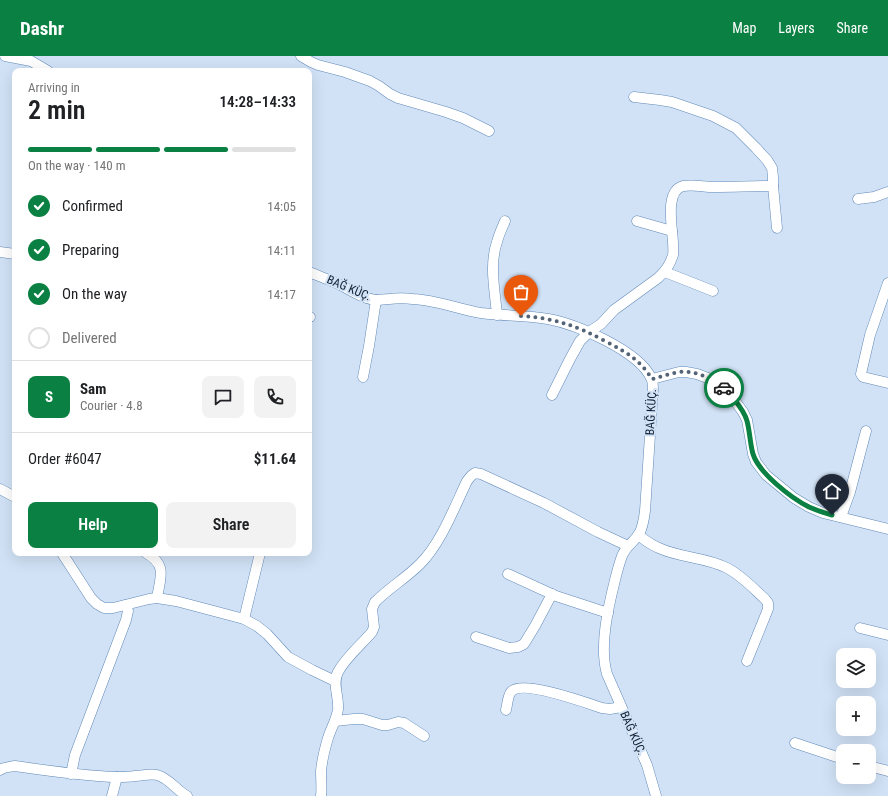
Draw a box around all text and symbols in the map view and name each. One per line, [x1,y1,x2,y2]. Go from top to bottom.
text: Dashr [20,17,64,40]
text: Map [732,20,756,36]
text: Layers [778,20,815,36]
text: Share [837,20,868,36]
text: Arriving in [28,80,80,95]
text: 14:28–14:33 [219,93,296,111]
text: 2 min [28,95,86,125]
text: On the way · 140 m [28,158,125,173]
icon: check [28,195,50,217]
text: Confirmed [62,197,123,215]
text: 14:05 [267,199,296,214]
icon: check [28,239,50,261]
text: Preparing [62,241,119,259]
text: 14:11 [267,243,296,258]
street label: BAĞ KÜÇ. [325,272,374,304]
pin [504,275,538,316]
icon: bag [510,281,532,303]
icon: check [28,283,50,305]
text: On the way [62,285,127,303]
text: 14:17 [267,287,296,302]
text: Delivered [62,329,117,347]
courier [704,368,744,408]
button: chat [202,376,244,418]
button: phone [254,376,296,418]
icon: car [713,377,735,399]
text: Sam [80,380,106,398]
text: S [45,388,53,406]
street label: BAĞ KÜÇ. [642,388,659,436]
text: Courier · 4.8 [80,398,143,413]
text: Order #6047 [28,450,102,468]
text: $11.64 [254,450,296,468]
pin [815,474,849,515]
icon: home [821,480,843,502]
button: Help [28,502,158,548]
button: Share [166,502,296,548]
map controls [836,648,876,784]
button: layers [836,648,876,688]
button: + [836,696,876,736]
street label: BAĞ KÜÇ. [617,709,650,757]
button: − [836,744,876,784]

